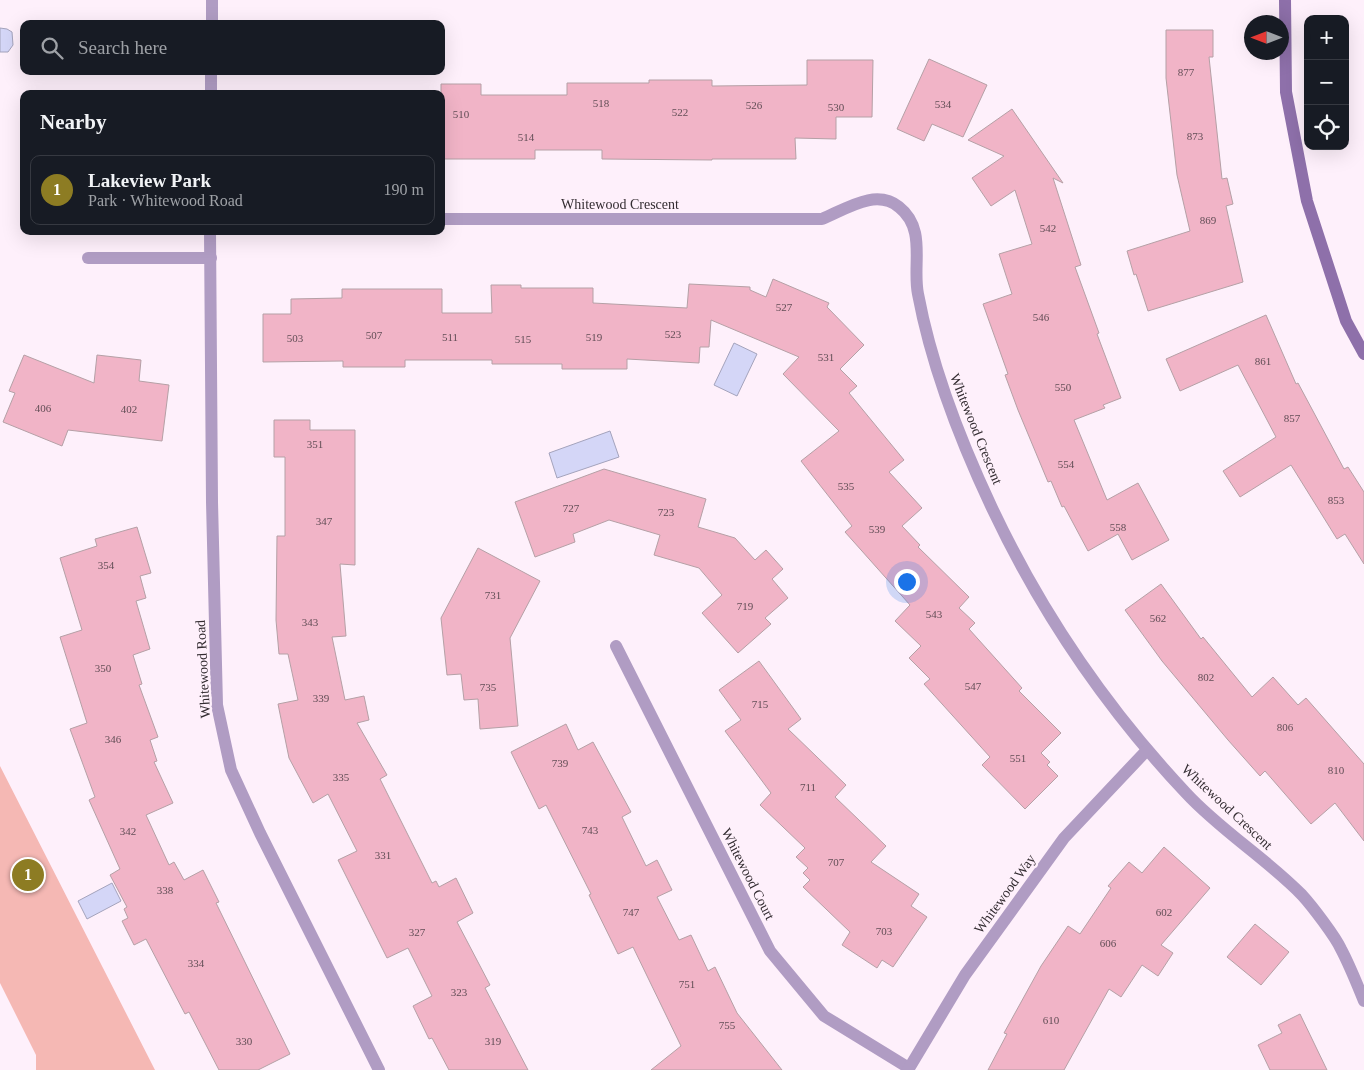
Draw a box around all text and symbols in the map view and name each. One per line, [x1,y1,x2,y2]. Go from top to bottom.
north arrow [1244,15,1289,60]
map controls [1304,15,1349,150]
button: + [1304,15,1349,60]
search box [20,20,445,75]
icon: search [38,34,66,62]
text: Search here [78,37,167,58]
button: − [1304,60,1349,105]
house number: 877 [1178,66,1195,78]
house number: 518 [593,97,610,109]
house number: 534 [935,98,952,110]
house number: 526 [746,99,763,111]
house number: 530 [828,101,845,113]
button: locate [1304,105,1349,150]
house number: 522 [672,106,688,118]
house number: 510 [453,108,470,120]
text: Nearby [40,110,107,134]
house number: 873 [1187,130,1204,142]
house number: 514 [518,131,535,143]
text: Lakeview Park [88,170,211,191]
text: 1 [53,181,61,198]
text: 190 m [384,181,424,198]
text: Park · Whitewood Road [88,192,243,209]
street label: Whitewood Crescent [561,197,679,212]
house number: 869 [1200,214,1217,226]
house number: 542 [1040,222,1056,234]
house number: 527 [776,301,793,313]
house number: 546 [1033,311,1050,323]
house number: 523 [665,328,682,340]
house number: 507 [366,329,383,341]
house number: 511 [442,331,458,343]
house number: 519 [586,331,603,343]
house number: 503 [287,332,304,344]
house number: 515 [515,333,532,345]
house number: 531 [818,351,834,363]
house number: 861 [1255,355,1271,367]
street label: Whitewood Crescent [947,372,1005,487]
house number: 550 [1055,381,1072,393]
house number: 406 [35,402,52,414]
house number: 402 [121,403,137,415]
house number: 857 [1284,412,1301,424]
house number: 351 [307,438,323,450]
house number: 554 [1058,458,1075,470]
house number: 535 [838,480,855,492]
house number: 853 [1328,494,1345,506]
house number: 727 [563,502,580,514]
house number: 723 [658,506,675,518]
house number: 347 [316,515,333,527]
house number: 558 [1110,521,1127,533]
house number: 539 [869,523,886,535]
house number: 354 [98,559,115,571]
your location [894,569,920,595]
house number: 731 [485,589,501,601]
house number: 719 [737,600,754,612]
house number: 543 [926,608,943,620]
house number: 562 [1150,612,1166,624]
house number: 343 [302,616,319,628]
street label: Whitewood Road [193,619,213,719]
house number: 350 [95,662,112,674]
house number: 802 [1198,671,1214,683]
house number: 547 [965,680,982,692]
house number: 735 [480,681,497,693]
house number: 339 [313,692,330,704]
house number: 715 [752,698,769,710]
house number: 806 [1277,721,1294,733]
house number: 346 [105,733,122,745]
house number: 551 [1010,752,1026,764]
house number: 739 [552,757,569,769]
street label: Whitewood Crescent [1179,761,1275,853]
house number: 810 [1328,764,1345,776]
house number: 335 [333,771,350,783]
house number: 711 [800,781,816,793]
house number: 743 [582,824,599,836]
house number: 342 [120,825,136,837]
street label: Whitewood Court [718,826,778,922]
house number: 331 [375,849,391,861]
street label: Whitewood Way [971,852,1039,936]
pin: 1 [12,856,44,894]
house number: 707 [828,856,845,868]
house number: 338 [157,884,174,896]
house number: 747 [623,906,640,918]
house number: 602 [1156,906,1172,918]
house number: 703 [876,925,893,937]
house number: 327 [409,926,426,938]
house number: 606 [1100,937,1117,949]
house number: 334 [188,957,205,969]
house number: 751 [679,978,695,990]
house number: 323 [451,986,468,998]
house number: 610 [1043,1014,1060,1026]
house number: 755 [719,1019,736,1031]
house number: 330 [236,1035,253,1047]
house number: 319 [485,1035,502,1047]

